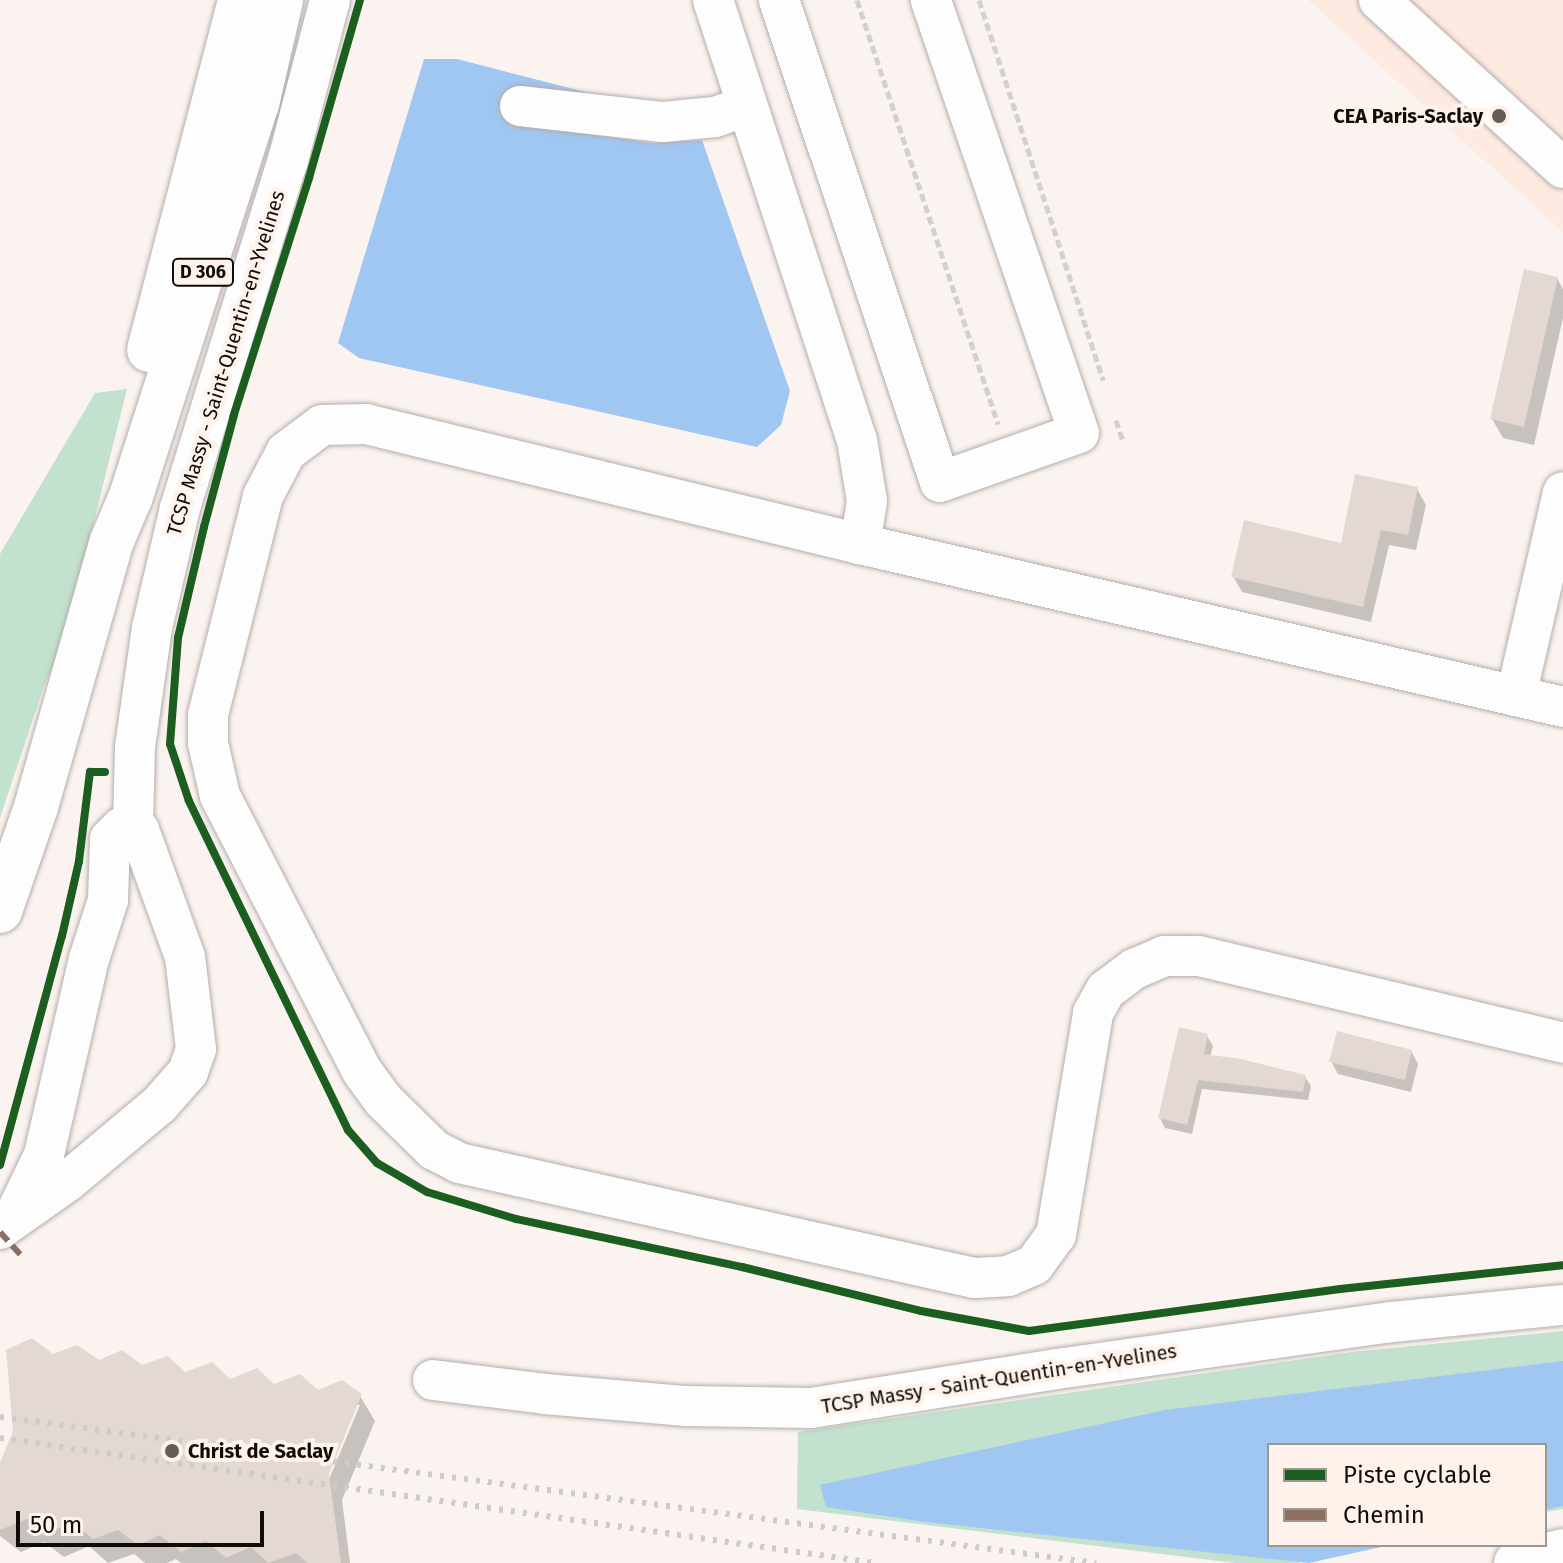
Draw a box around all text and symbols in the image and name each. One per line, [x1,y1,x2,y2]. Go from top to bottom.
place label: CEA Paris-Saclay [1333,104,1483,128]
marker: CEA Paris-Saclay [1490,107,1508,125]
street label: TCSP Massy - Saint-Quentin-en-Yvelines [162,188,290,538]
road number: D 306 [171,258,235,286]
street label: TCSP Massy - Saint-Quentin-en-Yvelines [820,1339,1178,1419]
place label: Christ de Saclay [188,1439,333,1463]
marker: Christ de Saclay [163,1442,181,1460]
legend [1267,1443,1547,1547]
text: Piste cyclable [1343,1461,1492,1489]
scale bar [20,1495,268,1545]
text: Chemin [1343,1501,1425,1529]
text: 50 m [30,1511,82,1539]

